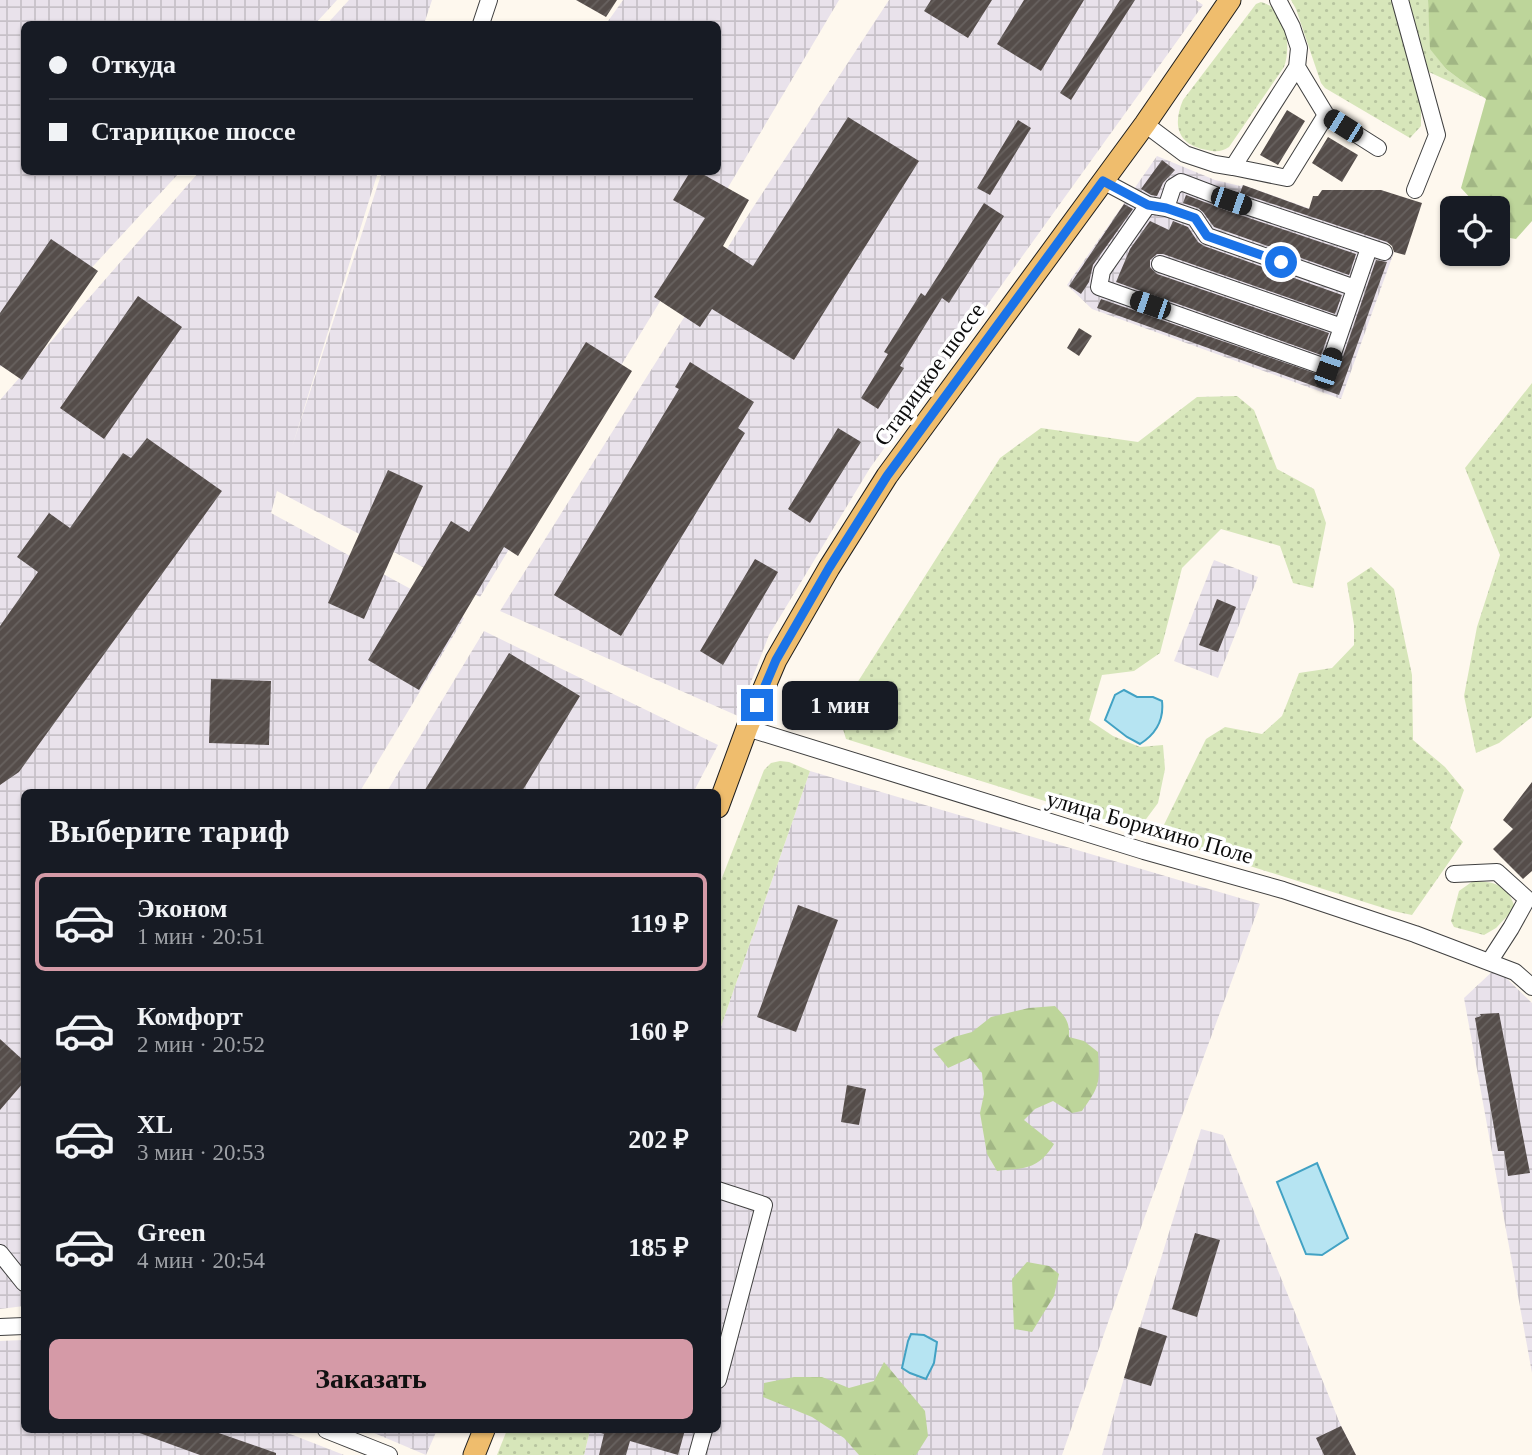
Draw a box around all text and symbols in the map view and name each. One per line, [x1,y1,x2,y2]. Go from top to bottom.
text: Откуда [91,50,176,79]
car [1320,106,1367,146]
text: Старицкое шоссе [91,117,296,146]
car [1208,184,1255,218]
map controls [1440,196,1510,266]
button: locate [1440,196,1510,266]
route start [1265,246,1297,278]
car [1127,288,1174,322]
street label: Старицкое шоссе [869,298,990,450]
car [1312,345,1345,391]
callout: 1 мин [782,680,897,730]
route end [741,689,773,721]
text: 1 мин [810,693,870,718]
street label: улица Борихино Поле [1044,786,1256,869]
text: Выберите тариф [49,813,290,849]
icon: car [53,891,116,954]
text: Эконом [137,894,227,923]
text: 119 ₽ [630,909,689,938]
text: 1 мин · 20:51 [137,924,265,949]
icon: car [53,999,116,1062]
text: Комфорт [137,1002,243,1031]
text: 160 ₽ [628,1017,689,1046]
text: 2 мин · 20:52 [137,1032,265,1057]
icon: car [53,1107,116,1170]
text: XL [137,1110,173,1139]
text: 202 ₽ [628,1125,689,1154]
text: 3 мин · 20:53 [137,1140,265,1165]
icon: car [53,1215,116,1278]
text: Green [137,1218,206,1247]
text: 185 ₽ [628,1233,689,1262]
text: 4 мин · 20:54 [137,1248,265,1273]
button: Заказать [49,1339,693,1419]

